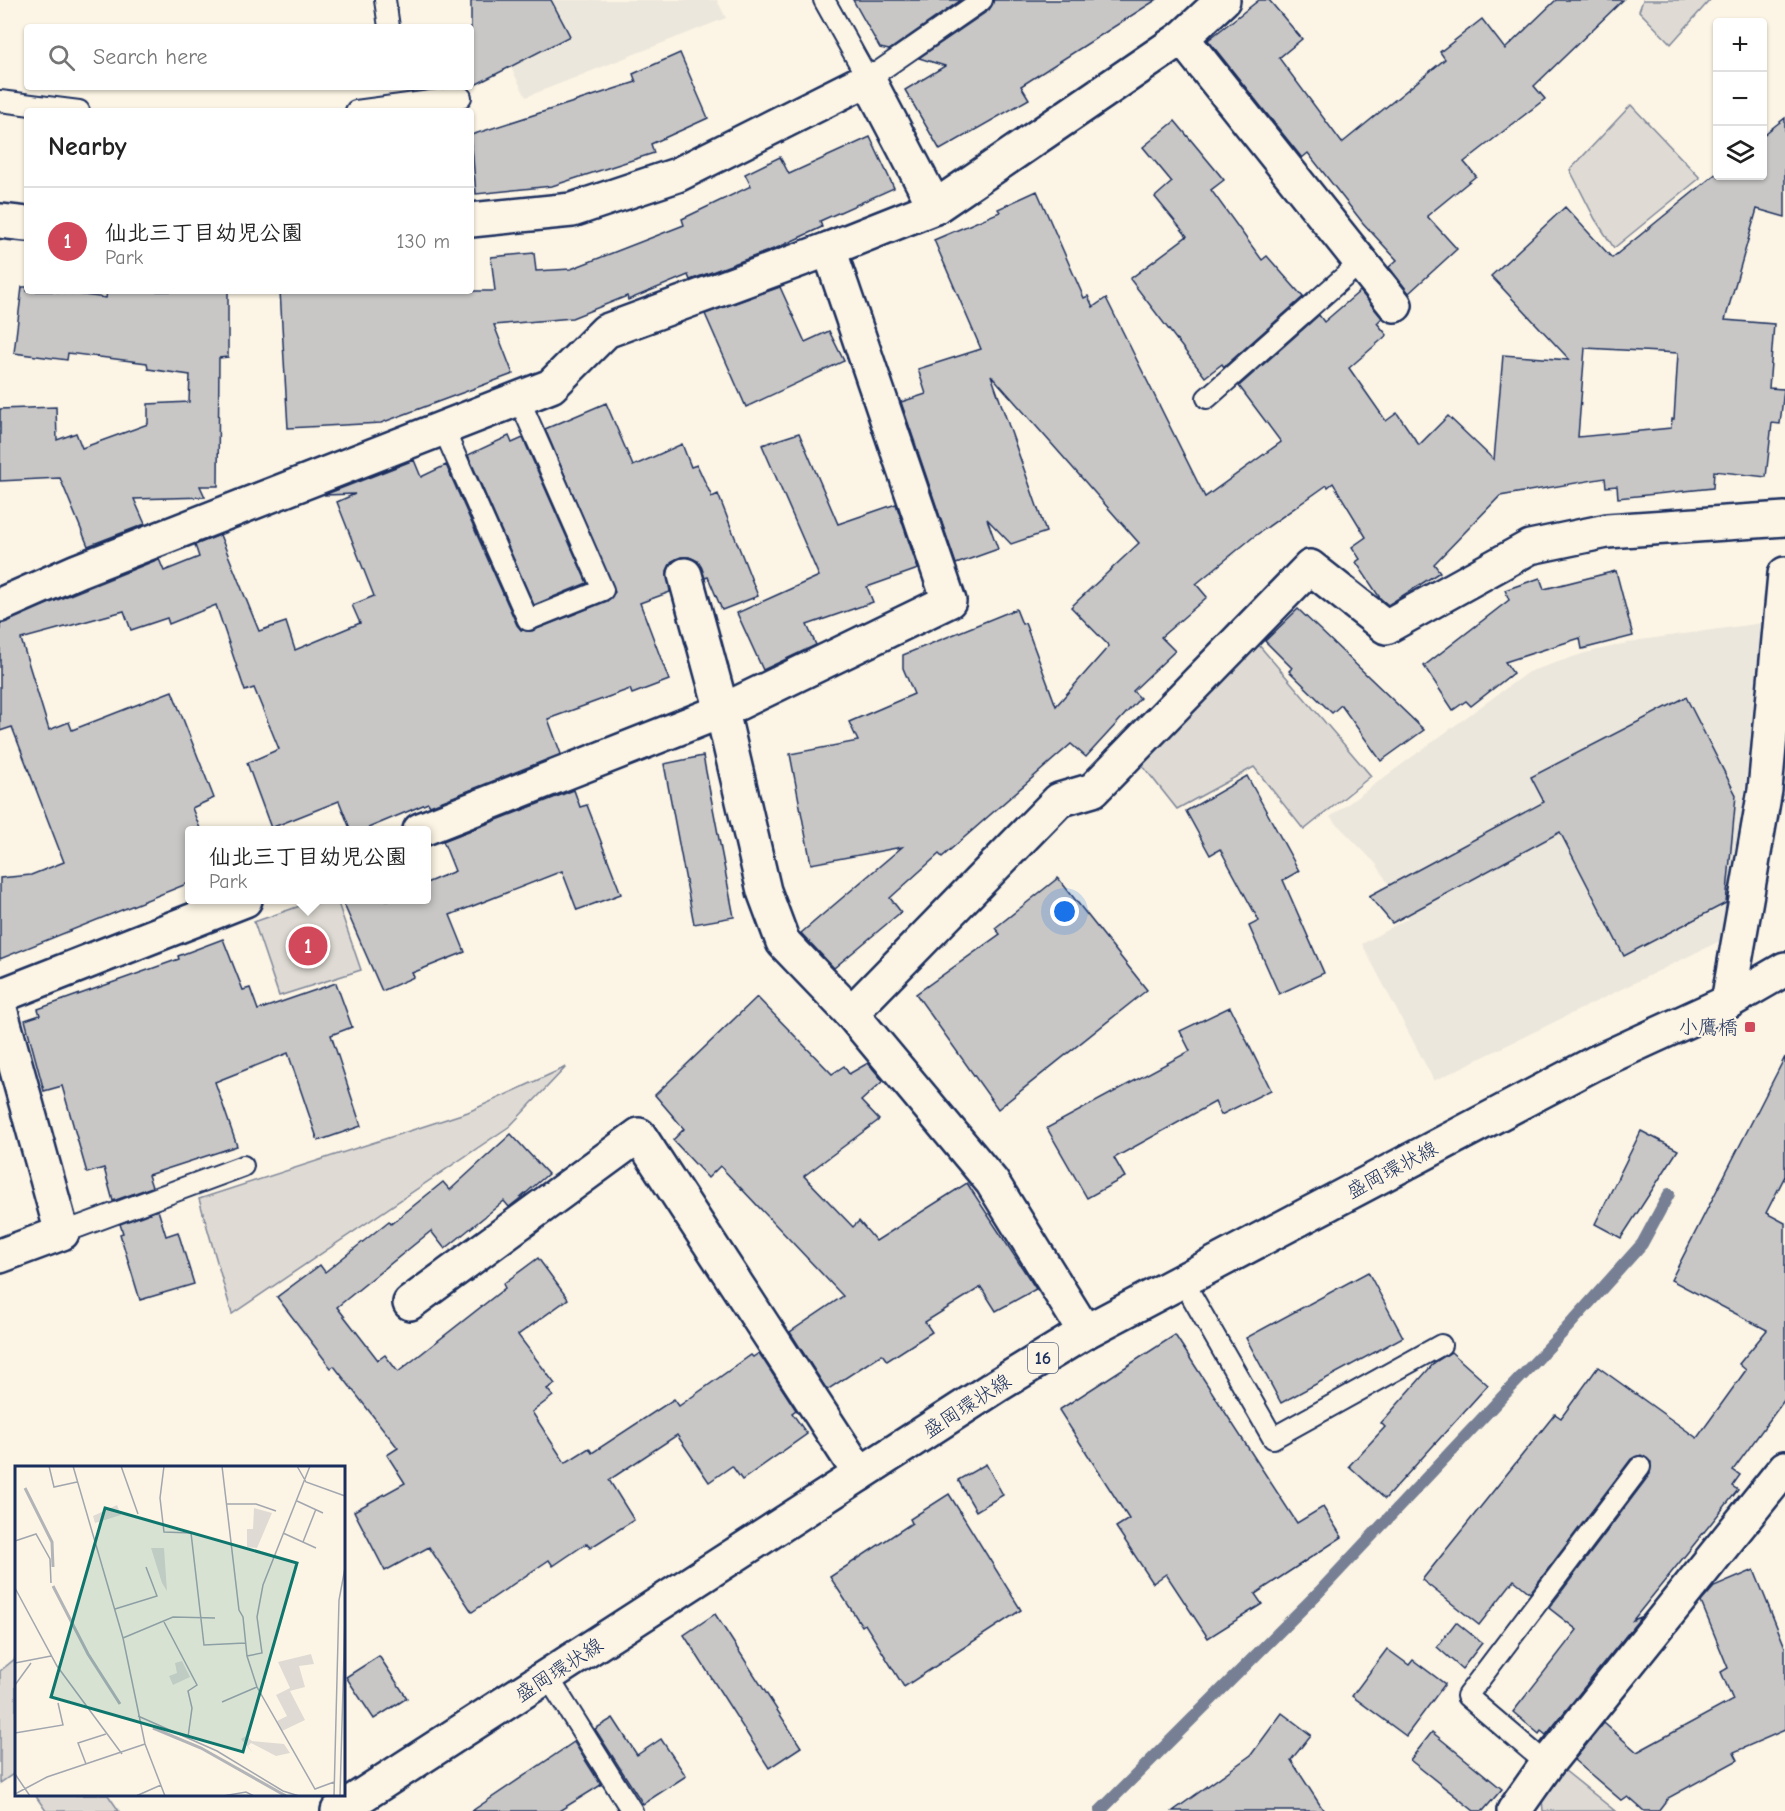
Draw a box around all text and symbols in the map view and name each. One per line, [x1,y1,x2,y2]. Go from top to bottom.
map controls [1713,18,1767,180]
button: + [1713,18,1767,72]
search box [24,24,474,90]
icon: search [45,41,78,74]
text: Search here [93,44,208,70]
button: − [1713,72,1767,126]
button: layers [1713,126,1767,180]
text: Nearby [48,132,127,162]
text: 仙北三丁目幼児公園 [105,220,303,246]
text: 1 [64,230,71,253]
text: 130 m [397,230,450,253]
text: Park [105,246,143,269]
popup [185,826,431,904]
text: 仙北三丁目幼児公園 [209,844,407,870]
text: Park [209,870,247,893]
your location [1050,897,1079,926]
pin: 1 [288,924,328,968]
place label: 小鷹橋 [1678,1016,1738,1039]
marker: 小鷹橋 [1743,1020,1757,1034]
street label: 盛岡環状線 [1342,1136,1442,1204]
road number: 16 [1028,1343,1058,1373]
street label: 盛岡環状線 [919,1369,1015,1443]
inset map [15,1466,345,1796]
street label: 盛岡環状線 [511,1633,607,1707]

